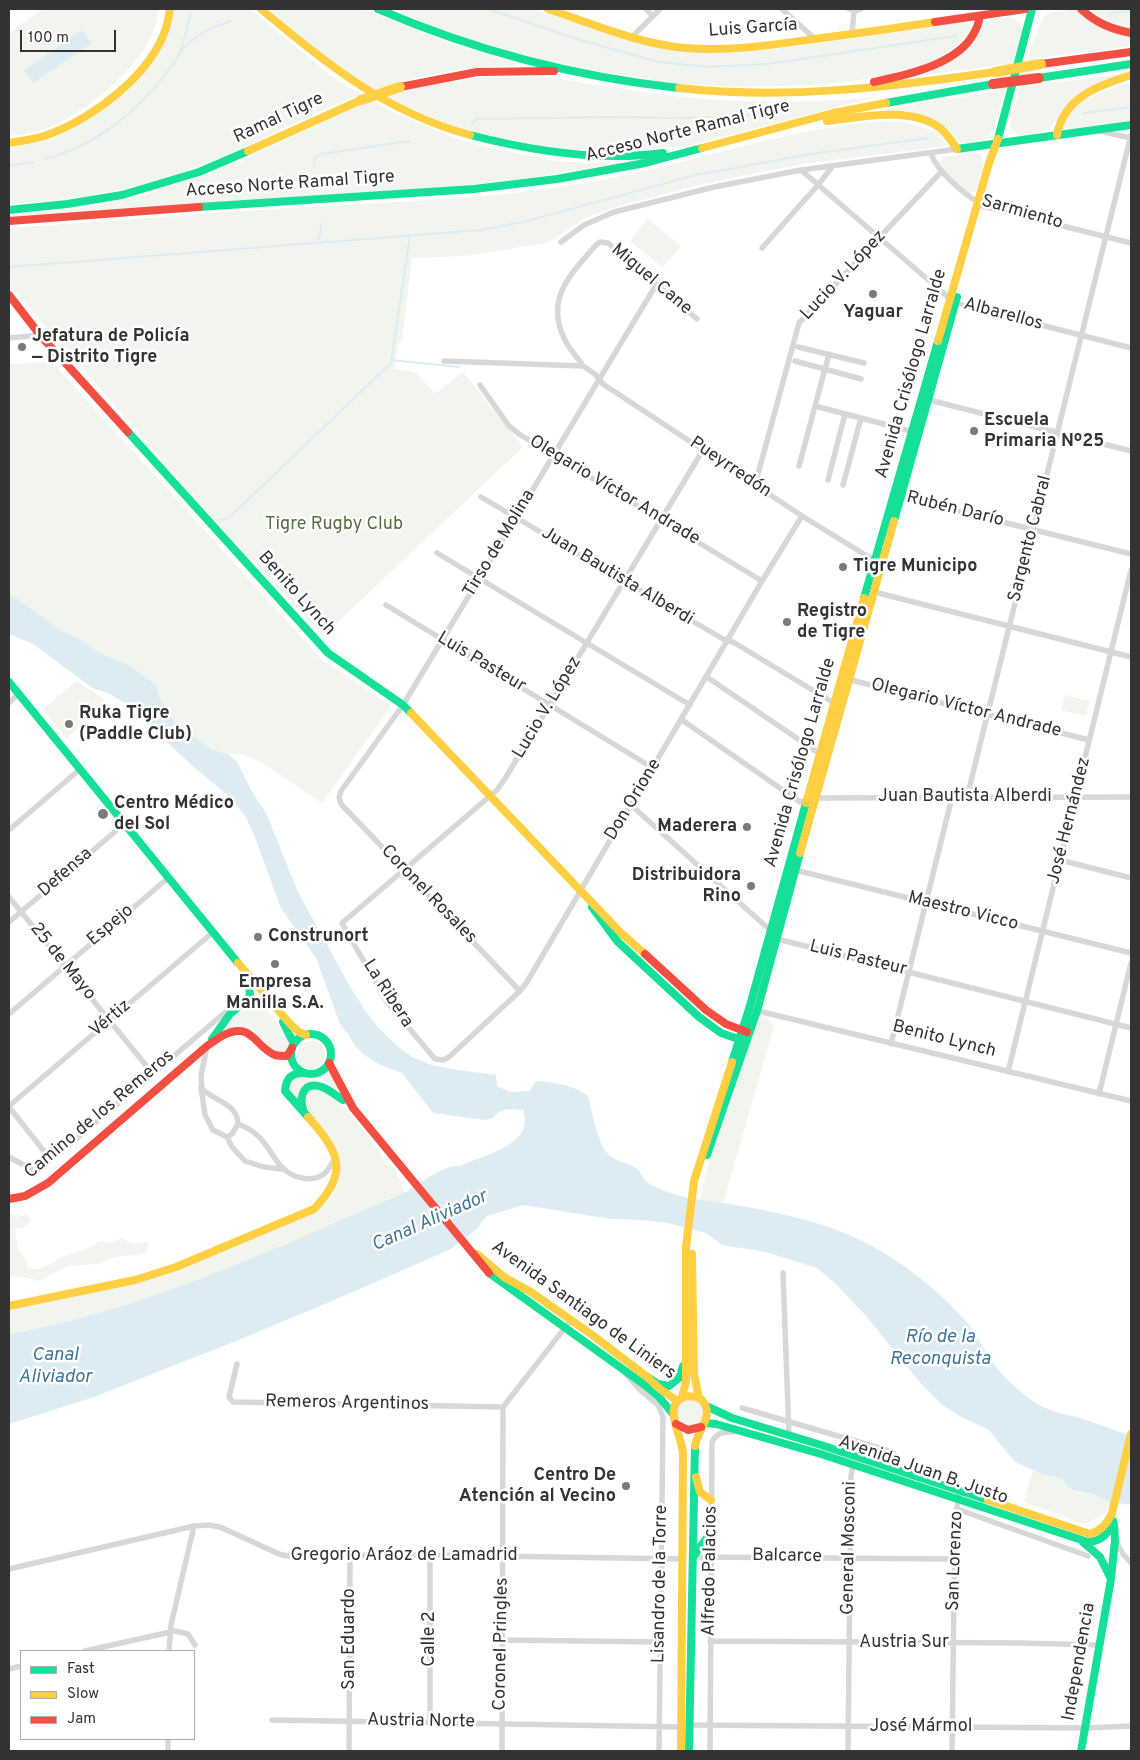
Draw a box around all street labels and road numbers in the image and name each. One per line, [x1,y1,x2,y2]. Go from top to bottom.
street label: Luis García [708,15,798,43]
street label: Ramal Tigre [231,89,327,149]
street label: Acceso Norte Ramal Tigre [584,96,792,168]
street label: Acceso Norte Ramal Tigre [185,167,395,203]
street label: Sarmiento [979,191,1065,235]
street label: Lucio V. López [797,226,891,326]
street label: Miguel Cane [606,240,696,320]
street label: Avenida Crisólogo Larralde [872,267,952,481]
street label: Albarellos [961,294,1045,336]
street label: Olegario Víctor Andrade [525,431,703,551]
street label: Pueyrredón [685,433,775,503]
street label: Sargento Cabral [1005,473,1057,605]
street label: Tirso de Molina [459,486,541,602]
street label: Rubén Darío [904,487,1006,533]
street label: Juan Bautista Alberdi [537,523,697,631]
street label: Benito Lynch [253,547,339,641]
street label: Luis Pasteur [433,628,529,698]
street label: Lucio V. López [509,653,587,763]
street label: Avenida Crisólogo Larralde [761,656,841,870]
street label: Olegario Víctor Andrade [869,675,1063,743]
street label: Don Orione [601,755,667,845]
street label: José Hernández [1044,755,1096,887]
street label: Juan Bautista Alberdi [878,786,1052,808]
street label: Coronel Rosales [375,841,481,949]
street label: Defensa [35,844,97,902]
street label: Maestro Vicco [906,888,1020,936]
street label: Espejo [84,900,138,952]
street label: 25 de Mayo [24,919,100,1005]
street label: Luis Pasteur [807,936,909,982]
street label: La Ribera [357,956,417,1032]
street label: Vértiz [86,996,136,1042]
street label: Benito Lynch [890,1017,998,1063]
street label: Camino de los Remeros [21,1046,179,1184]
street label: Avenida Santiago de Liniers [487,1237,679,1385]
street label: Remeros Argentinos [265,1392,429,1416]
street label: Avenida Juan B. Justo [835,1432,1011,1510]
street label: General Mosconi [838,1481,862,1615]
street label: Lisandro de la Torre [649,1505,673,1663]
street label: Alfredo Palacios [699,1505,723,1637]
street label: San Lorenzo [943,1510,969,1612]
street label: Gregorio Aráoz de Lamadrid [290,1545,518,1567]
street label: Balcarce [752,1546,822,1568]
street label: Coronel Pringles [490,1577,514,1711]
street label: San Eduardo [339,1588,361,1690]
street label: Independencia [1059,1601,1101,1723]
street label: Calle 2 [419,1611,441,1667]
street label: Austria Sur [859,1632,949,1654]
street label: Austria Norte [367,1710,475,1734]
street label: José Mármol [870,1716,972,1738]

